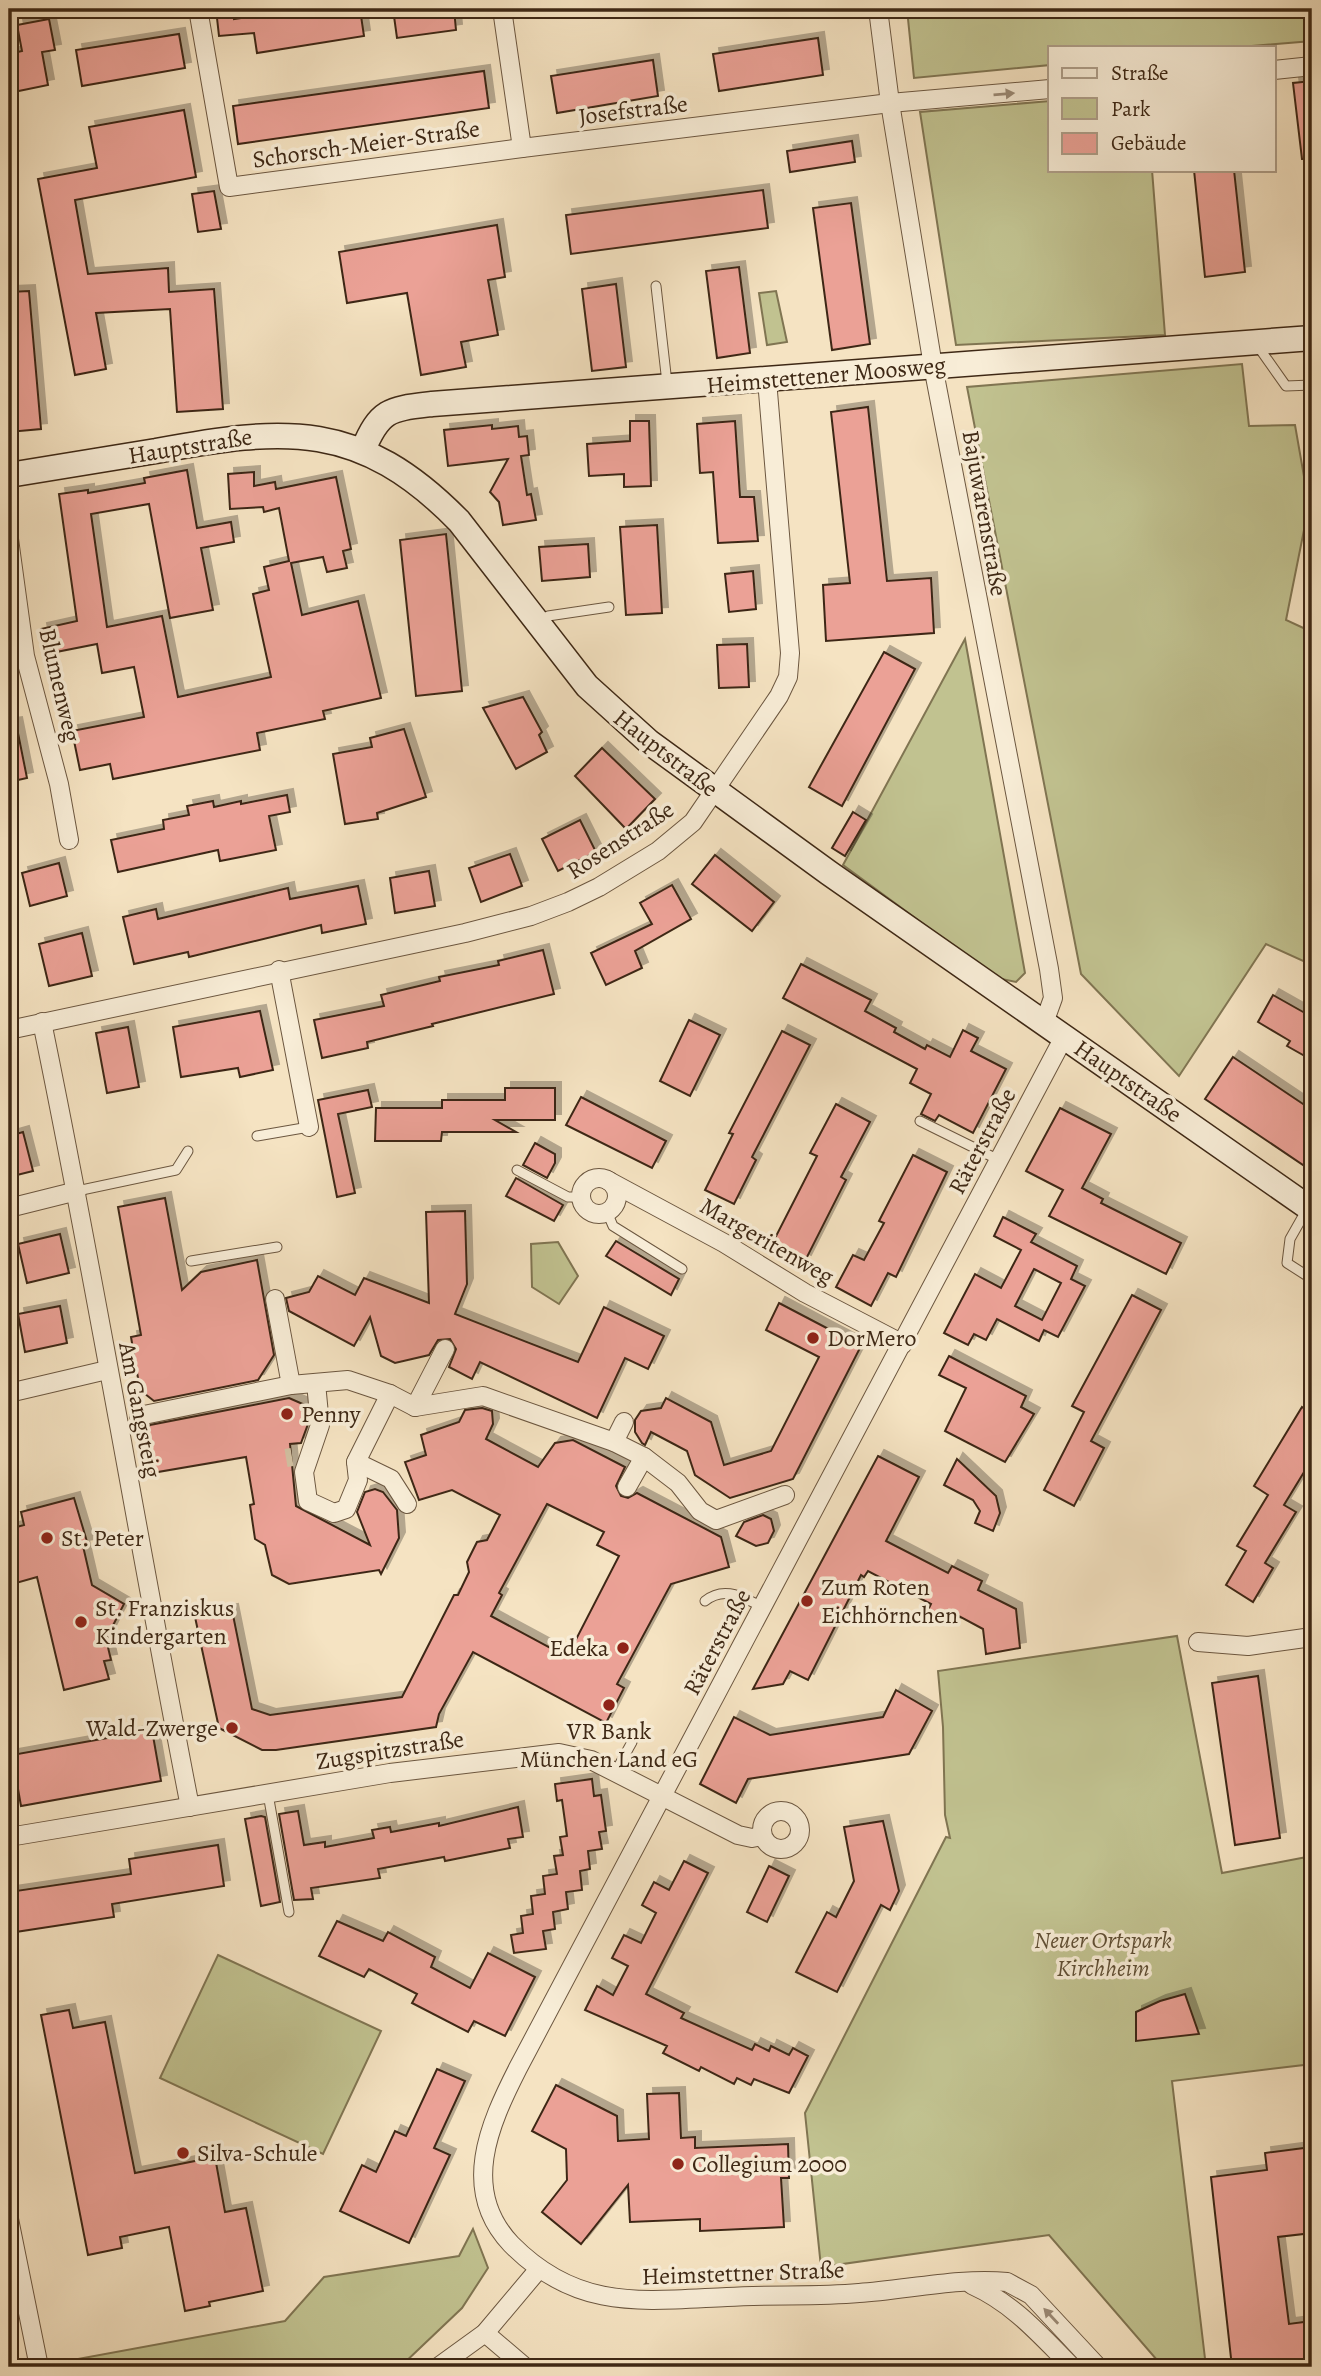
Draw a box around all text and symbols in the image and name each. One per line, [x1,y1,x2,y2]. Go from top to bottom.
legend [1048,46,1276,172]
text: Straße [1111,59,1169,87]
street label: Josefstraße [577,87,689,133]
one-way arrow [993,88,1015,99]
text: Park [1111,95,1151,123]
street label: Schorsch-Meier-Straße [250,112,482,176]
text: Gebäude [1111,129,1187,157]
street label: Heimstettener Moosweg [705,349,947,401]
street label: Hauptstraße [126,420,254,472]
street label: Bajuwarenstraße [955,428,1015,598]
street label: Blumenweg [31,625,89,745]
street label: Hauptstraße [607,702,725,804]
street label: Rosenstraße [560,793,680,887]
street label: Hauptstraße [1068,1032,1188,1130]
street label: Räterstraße [941,1082,1023,1200]
street label: Margeritenweg [694,1190,840,1292]
place label: DorMero [827,1322,917,1354]
marker: DorMero [805,1330,821,1346]
street label: Am Gangsteig [111,1338,169,1481]
place label: Penny [301,1398,361,1430]
marker: Penny [279,1406,295,1422]
place label: St. Peter [61,1522,144,1554]
marker: St. Peter [39,1530,55,1546]
place label: Zum Roten Eichhörnchen [821,1571,958,1631]
street label: Räterstraße [676,1583,758,1701]
place label: St. Franziskus Kindergarten [95,1592,234,1652]
marker: Zum Roten Eichhörnchen [799,1593,815,1609]
marker: St. Franziskus Kindergarten [73,1614,89,1630]
place label: Edeka [549,1632,610,1664]
marker: Edeka [615,1640,631,1656]
marker: VR Bank München Land eG [601,1697,617,1713]
place label: Wald-Zwerge [85,1712,218,1744]
place label: VR Bank München Land eG [520,1715,698,1775]
marker: Wald-Zwerge [224,1720,240,1736]
street label: Zugspitzstraße [314,1723,466,1777]
park label: Neuer Ortspark Kirchheim [1034,1924,1172,1984]
place label: Silva-Schule [197,2137,318,2169]
marker: Silva-Schule [175,2145,191,2161]
place label: Collegium 2000 [692,2148,847,2180]
marker: Collegium 2000 [670,2156,686,2172]
street label: Heimstettner Straße [641,2253,845,2293]
one-way arrow [1043,2307,1059,2325]

